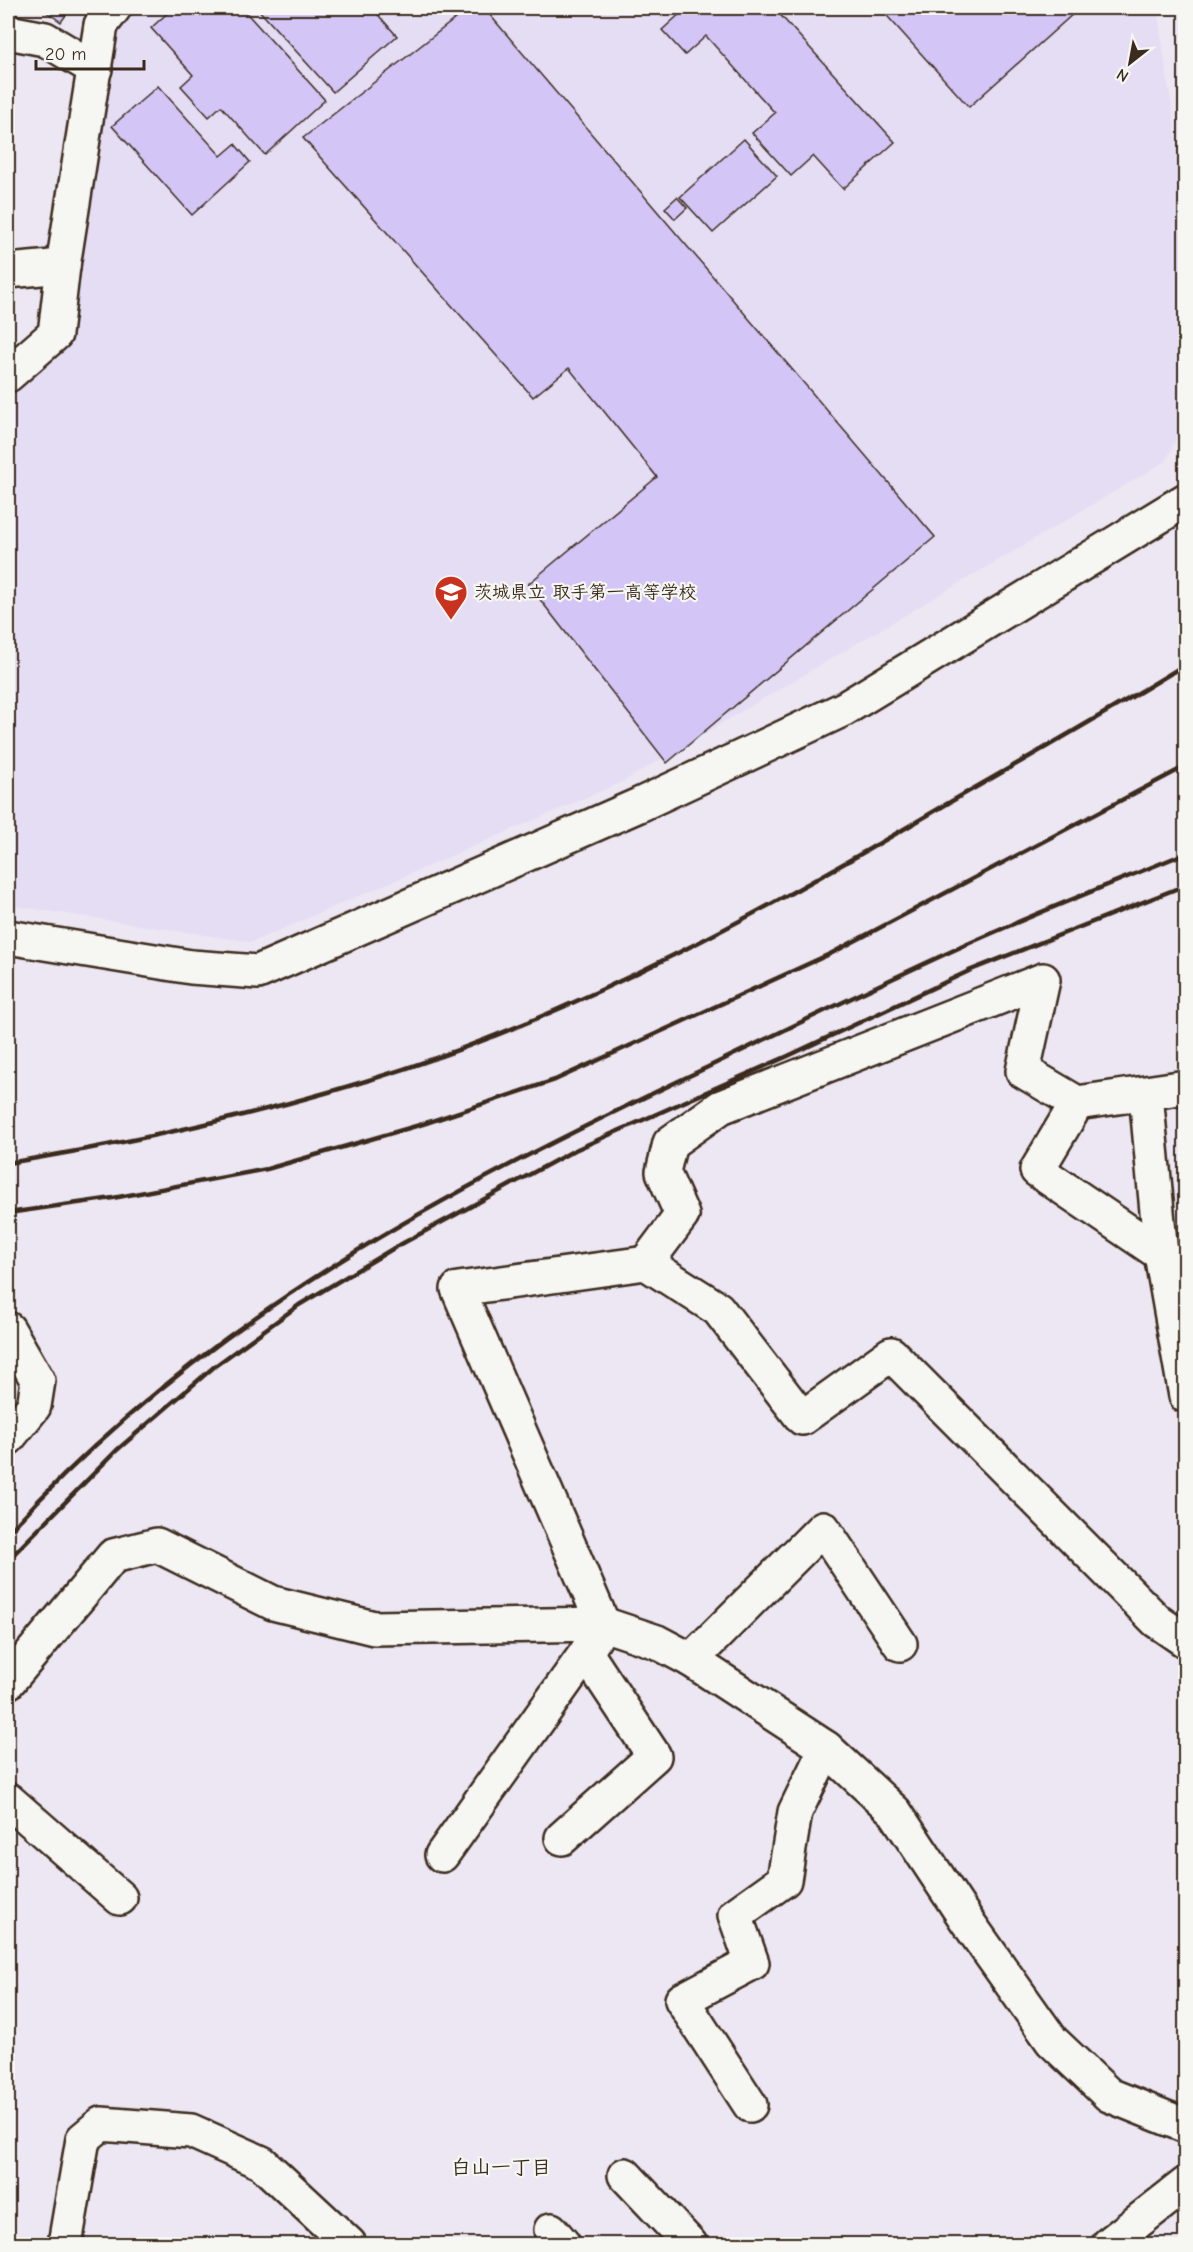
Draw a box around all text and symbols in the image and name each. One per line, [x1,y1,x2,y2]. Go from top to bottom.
scale bar [36,33,144,71]
north arrow [1100,33,1160,93]
text: 20 m [45,44,86,65]
text: N [1114,65,1132,85]
school or university icon: 茨城県立 取手第一高等学校 [433,574,469,621]
place label: 茨城県立 取手第一高等学校 [474,582,696,603]
district label: 白山一丁目 [451,2156,551,2179]

